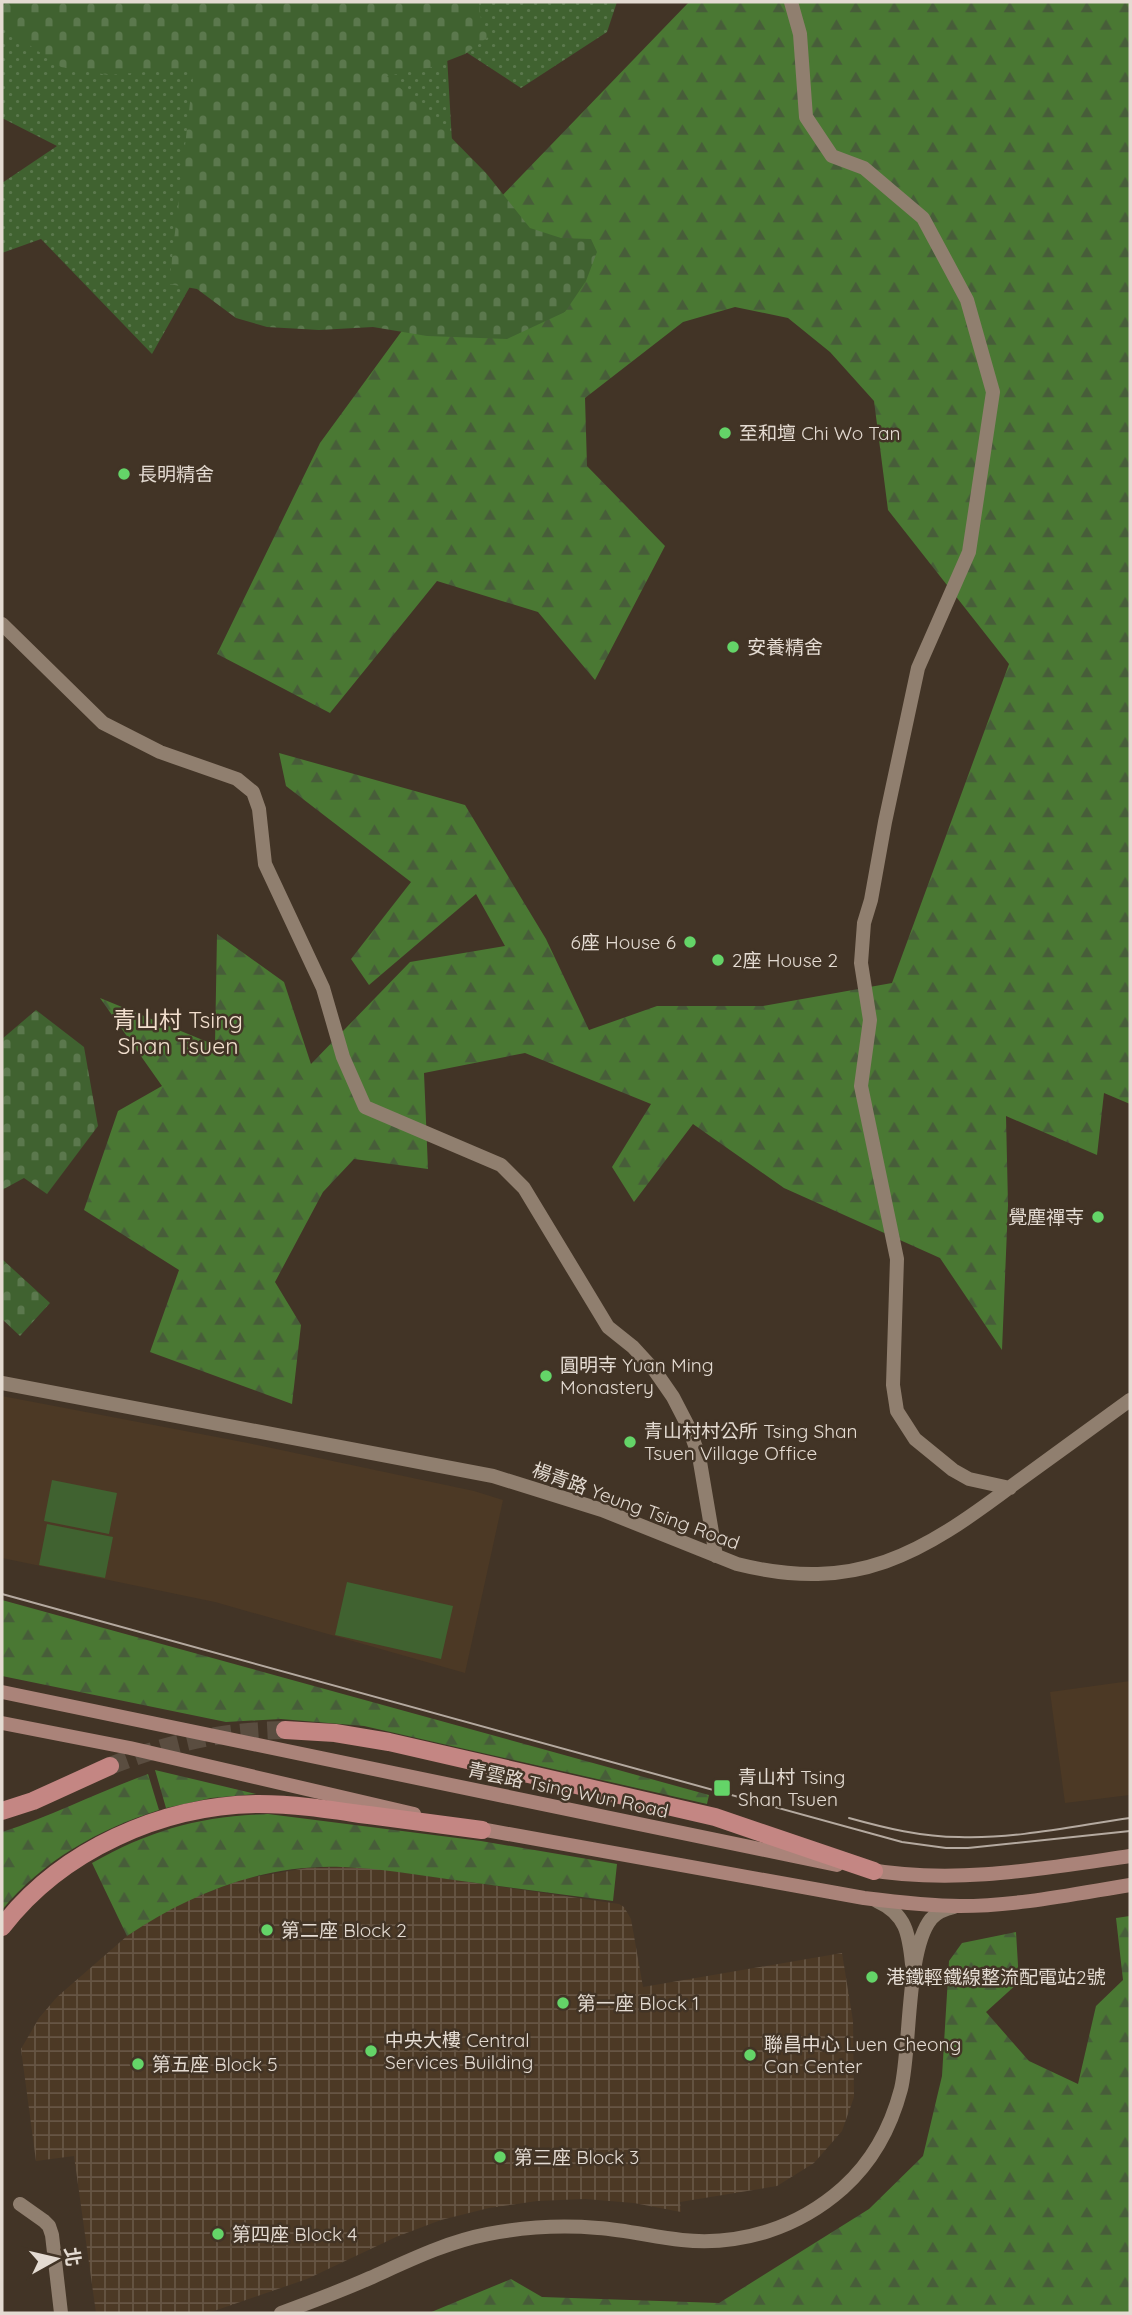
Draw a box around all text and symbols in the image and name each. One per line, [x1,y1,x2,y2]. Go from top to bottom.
place label: 至和壇 Chi Wo Tan [739,421,900,445]
marker: 至和壇 Chi Wo Tan [717,425,733,441]
place label: 長明精舍 [138,462,214,486]
marker: 長明精舍 [116,466,132,482]
place label: 安養精舍 [747,635,823,659]
marker: 安養精舍 [725,639,741,655]
place label: 6座 House 6 [571,930,676,954]
marker: 6座 House 6 [682,934,698,950]
place label: 2座 House 2 [732,948,838,972]
marker: 2座 House 2 [710,952,726,968]
district label: 青山村 Tsing Shan Tsuen [113,1005,243,1060]
place label: 覺塵禪寺 [1008,1205,1084,1229]
marker: 覺塵禪寺 [1090,1209,1106,1225]
place label: 圓明寺 Yuan Ming Monastery [560,1353,714,1399]
marker: 圓明寺 Yuan Ming Monastery [538,1368,554,1384]
place label: 青山村村公所 Tsing Shan Tsuen Village Office [644,1419,857,1465]
marker: 青山村村公所 Tsing Shan Tsuen Village Office [622,1434,638,1450]
street label: 楊青路 Yeung Tsing Road [529,1457,743,1555]
street label: 青雲路 Tsing Wun Road [465,1757,671,1823]
place label: 青山村 Tsing Shan Tsuen [738,1765,845,1811]
marker: 青山村 Tsing Shan Tsuen [712,1778,732,1798]
place label: 第二座 Block 2 [281,1918,407,1942]
marker: 第二座 Block 2 [259,1922,275,1938]
place label: 港鐵輕鐵線整流配電站2號 [886,1965,1106,1989]
marker: 港鐵輕鐵線整流配電站2號 [864,1969,880,1985]
place label: 第一座 Block 1 [577,1991,699,2015]
marker: 第一座 Block 1 [555,1995,571,2011]
place label: 中央大樓 Central Services Building [385,2028,533,2074]
place label: 聯昌中心 Luen Cheong Can Center [764,2032,961,2078]
marker: 中央大樓 Central Services Building [363,2043,379,2059]
marker: 聯昌中心 Luen Cheong Can Center [742,2047,758,2063]
place label: 第五座 Block 5 [152,2052,278,2076]
marker: 第五座 Block 5 [130,2056,146,2072]
place label: 第三座 Block 3 [514,2145,639,2169]
marker: 第三座 Block 3 [492,2149,508,2165]
place label: 第四座 Block 4 [232,2222,357,2246]
north arrow [21,2224,91,2294]
marker: 第四座 Block 4 [210,2226,226,2242]
text: 北 [60,2246,86,2268]

